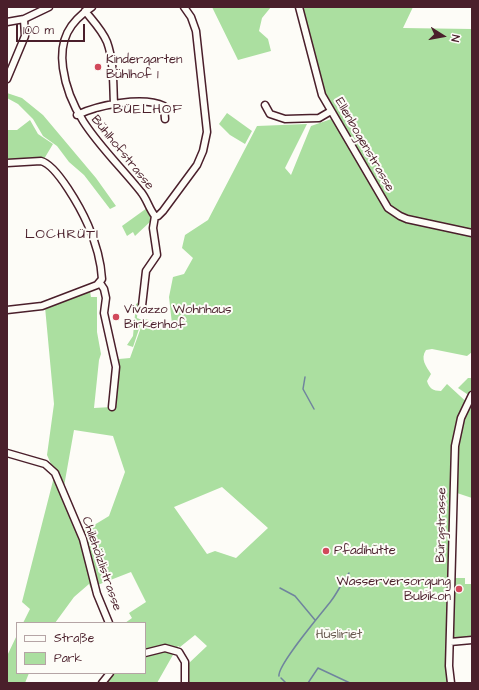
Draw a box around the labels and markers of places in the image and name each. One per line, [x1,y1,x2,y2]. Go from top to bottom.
place label: Kindergarten Bühlhof 1 [106,52,182,83]
marker: Kindergarten Bühlhof 1 [93,62,103,72]
place label: Vivazzo Wohnhaus Birkenhof [124,302,232,333]
marker: Vivazzo Wohnhaus Birkenhof [111,312,121,322]
place label: Pfadihütte [334,543,396,559]
marker: Pfadihütte [321,546,331,556]
place label: Wasserversorgung Bubikon [336,574,451,605]
marker: Wasserversorgung Bubikon [454,584,464,594]

